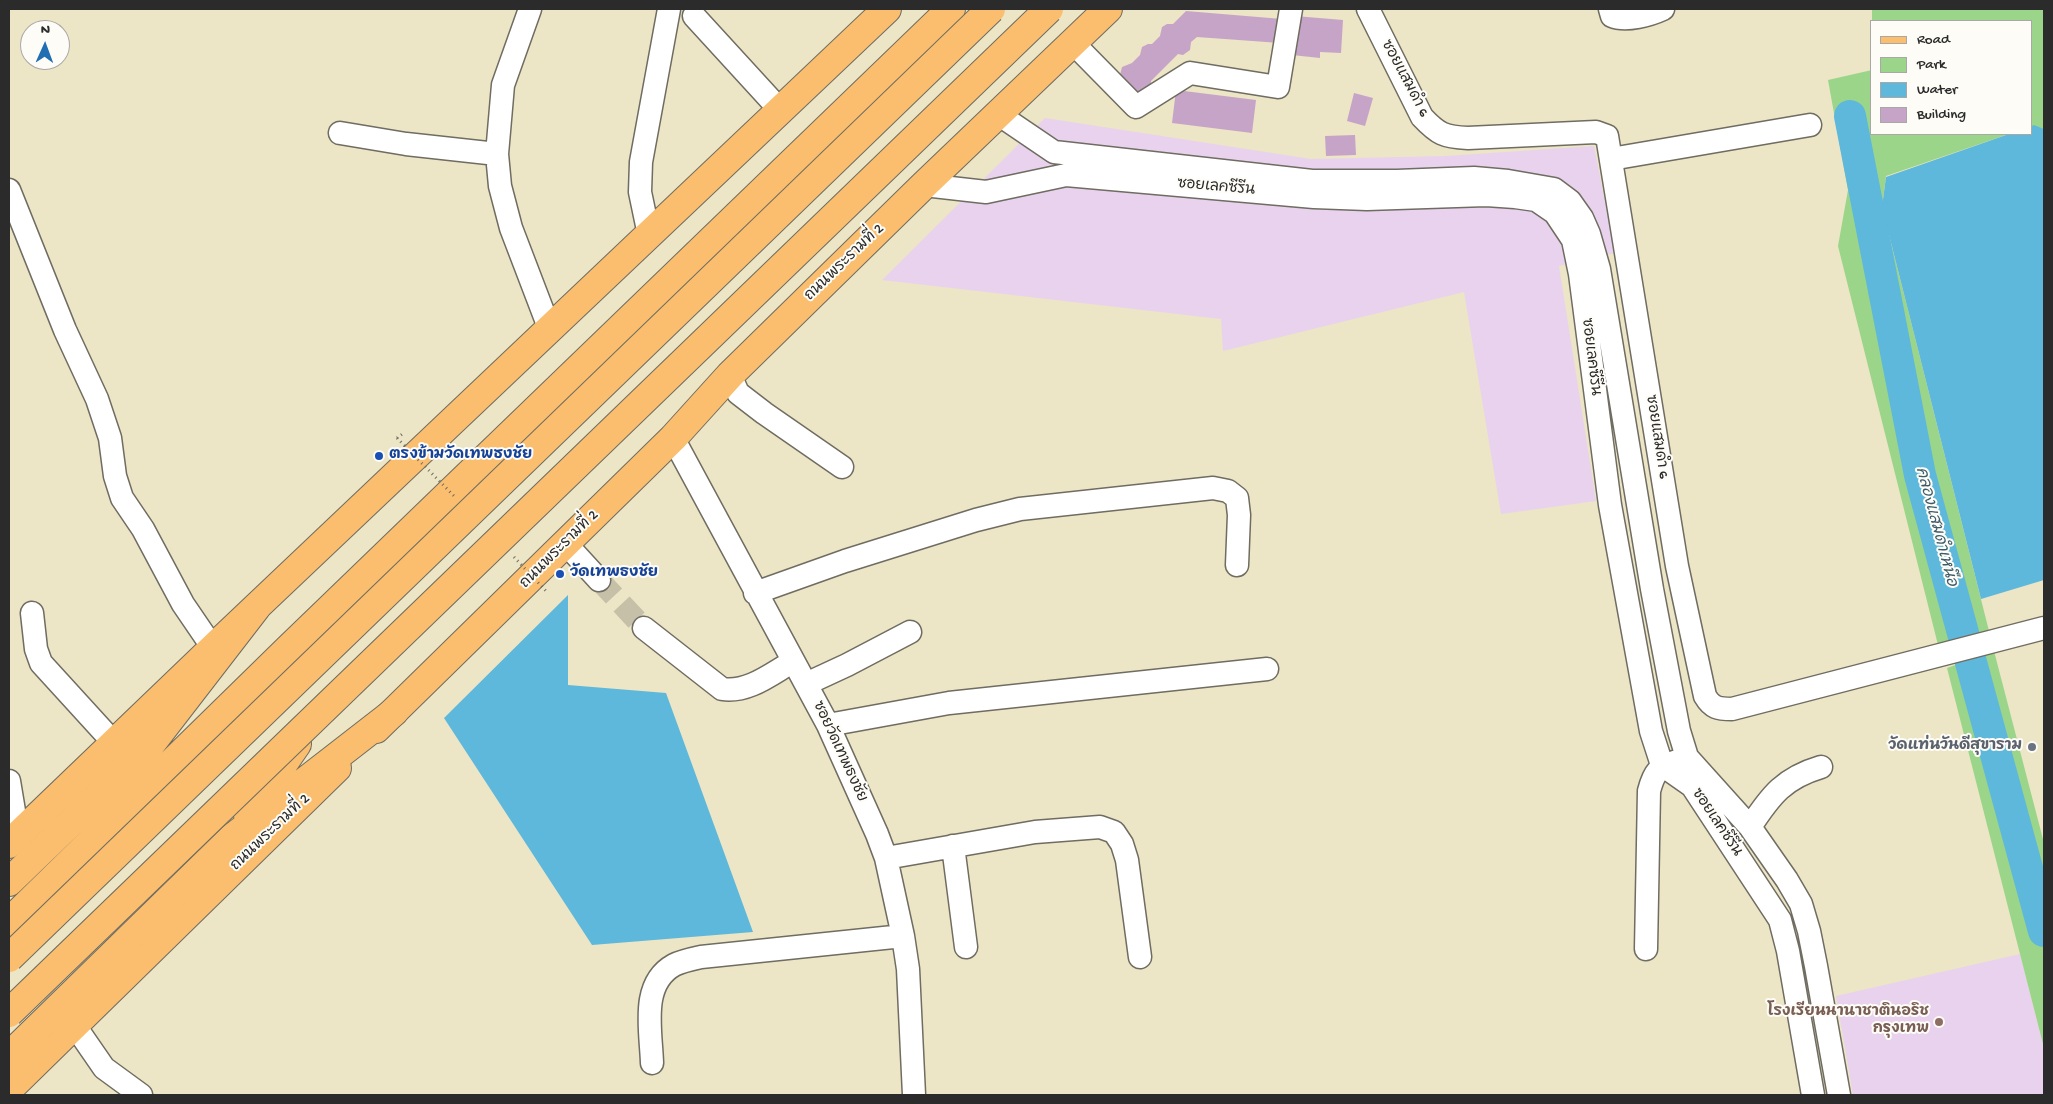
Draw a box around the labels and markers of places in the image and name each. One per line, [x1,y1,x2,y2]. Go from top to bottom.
place label: ตรงข้ามวัดเทพธงชัย [389,447,532,465]
marker: ตรงข้ามวัดเทพธงชัย [373,450,385,462]
place label: วัดเทพธงชัย [570,565,658,583]
marker: วัดเทพธงชัย [554,568,566,580]
place label: วัดแท่นวันดีสุขาราม [1888,738,2022,756]
marker: วัดแท่นวันดีสุขาราม [2026,741,2038,753]
place label: โรงเรียนนานาชาตินอริช กรุงเทพ [1767,1004,1929,1039]
marker: โรงเรียนนานาชาตินอริช กรุงเทพ [1933,1016,1945,1028]

